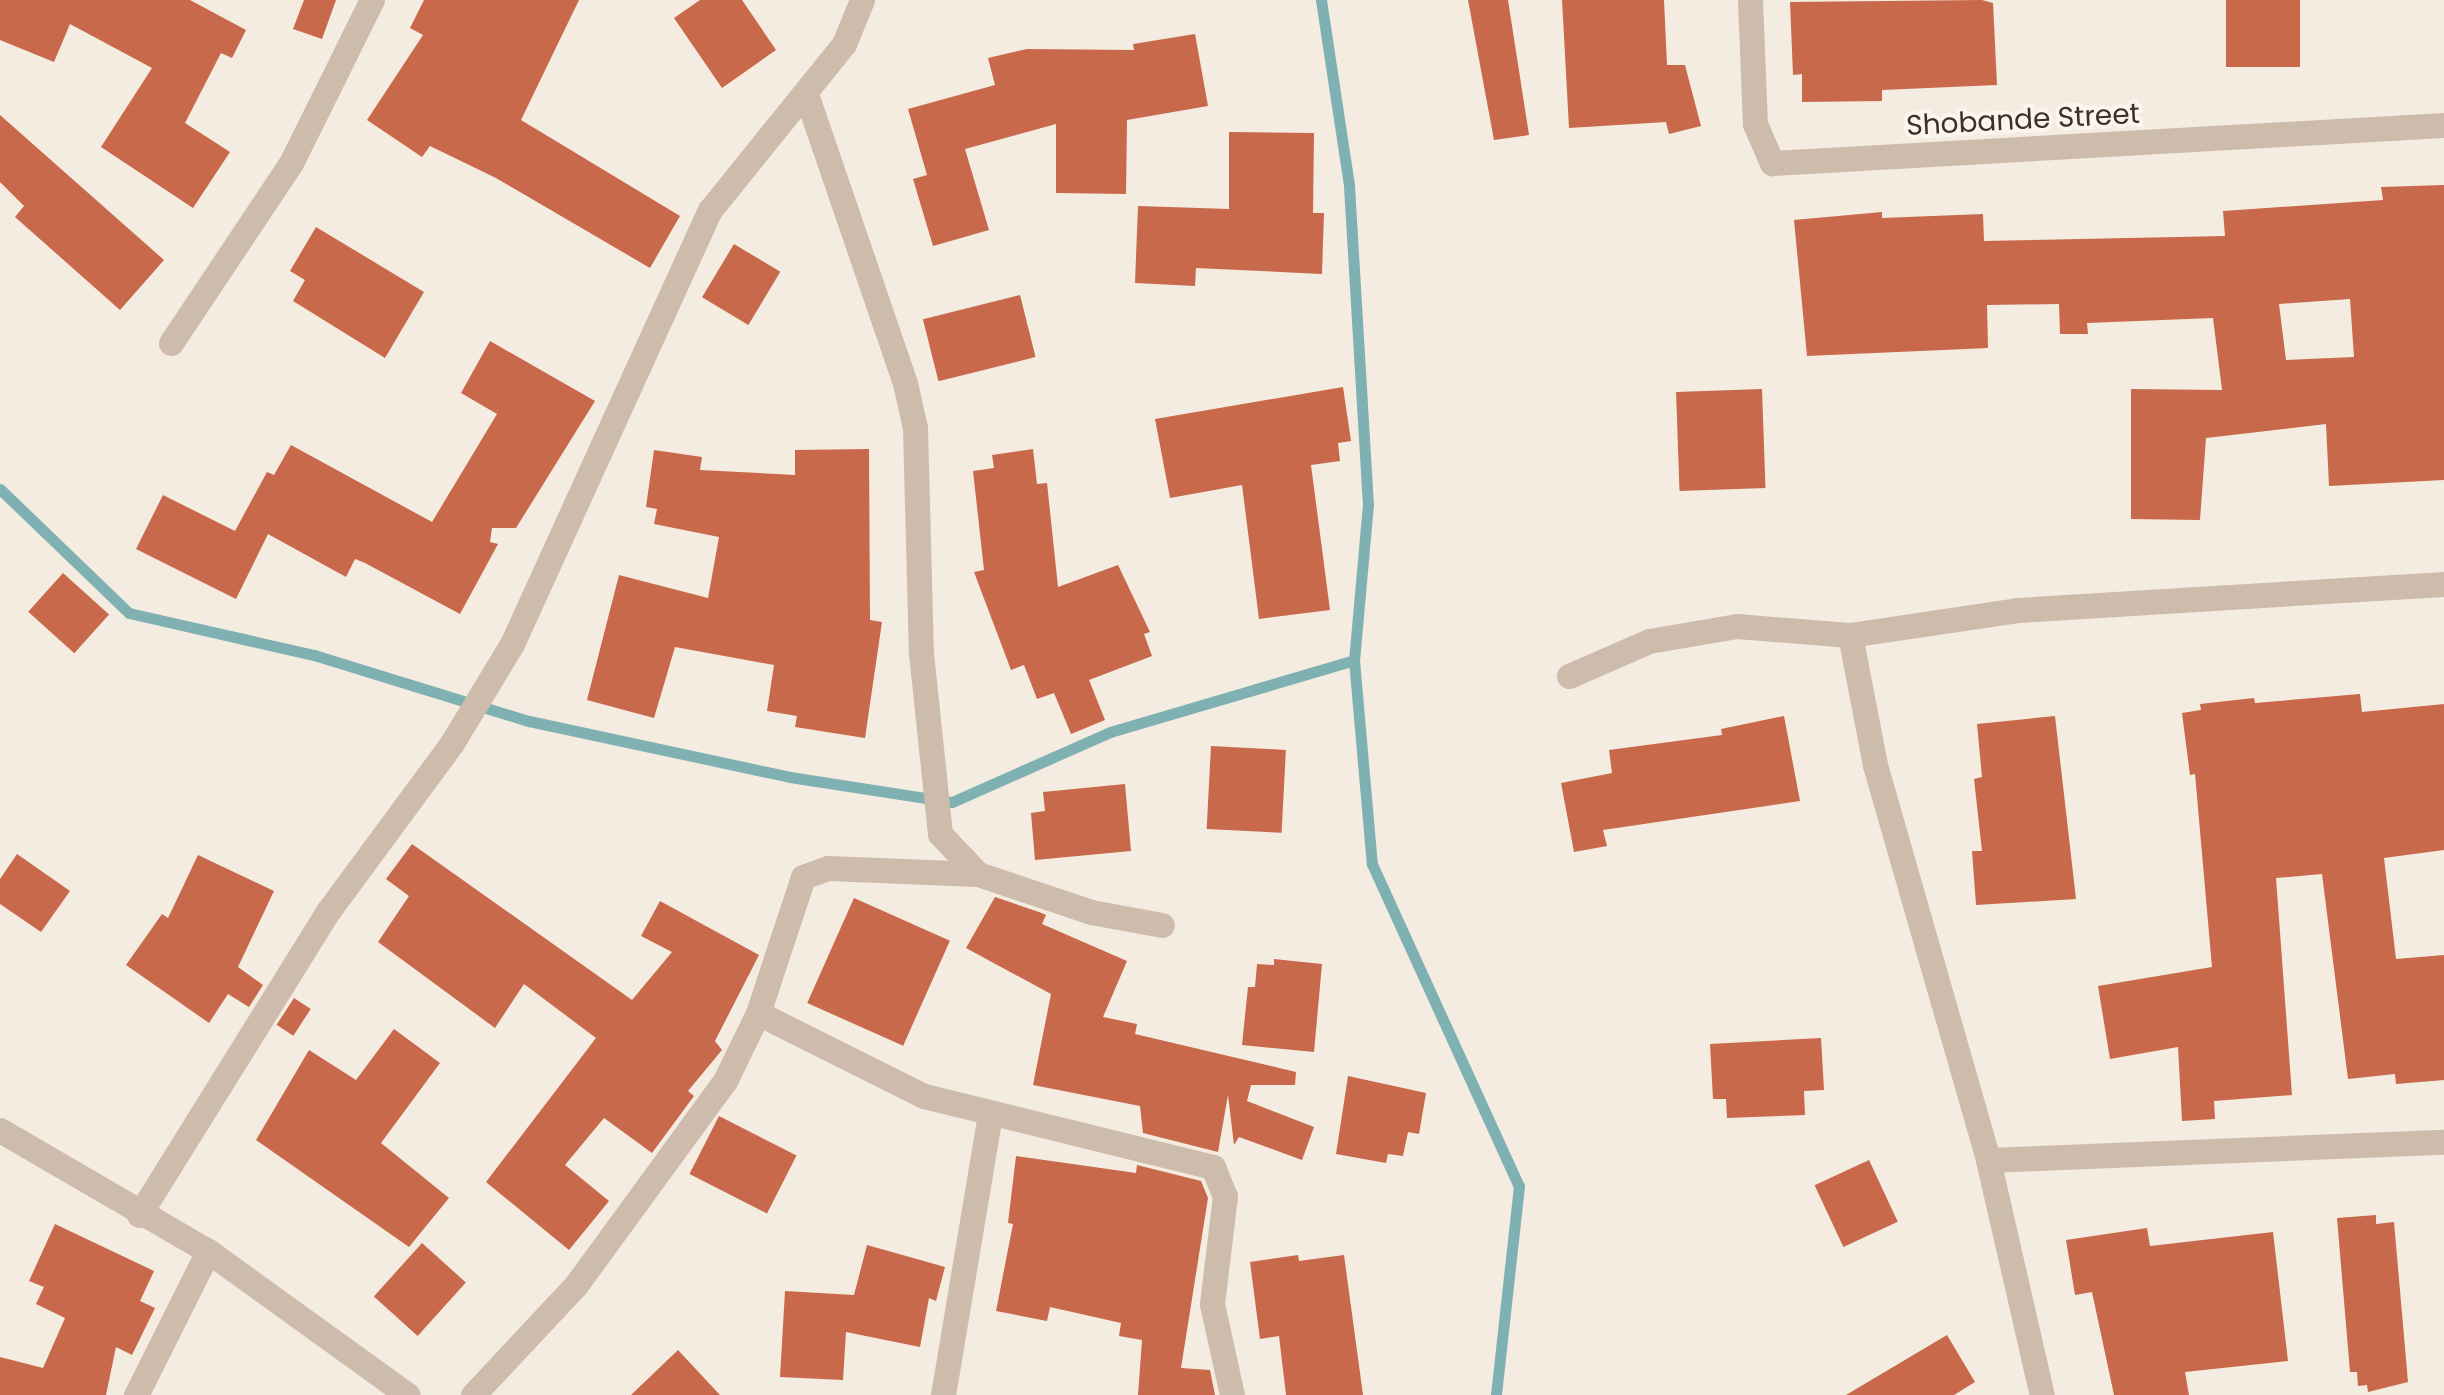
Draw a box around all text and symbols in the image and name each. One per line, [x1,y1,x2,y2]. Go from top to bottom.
street label: Shobande Street [1905,97,2141,143]

